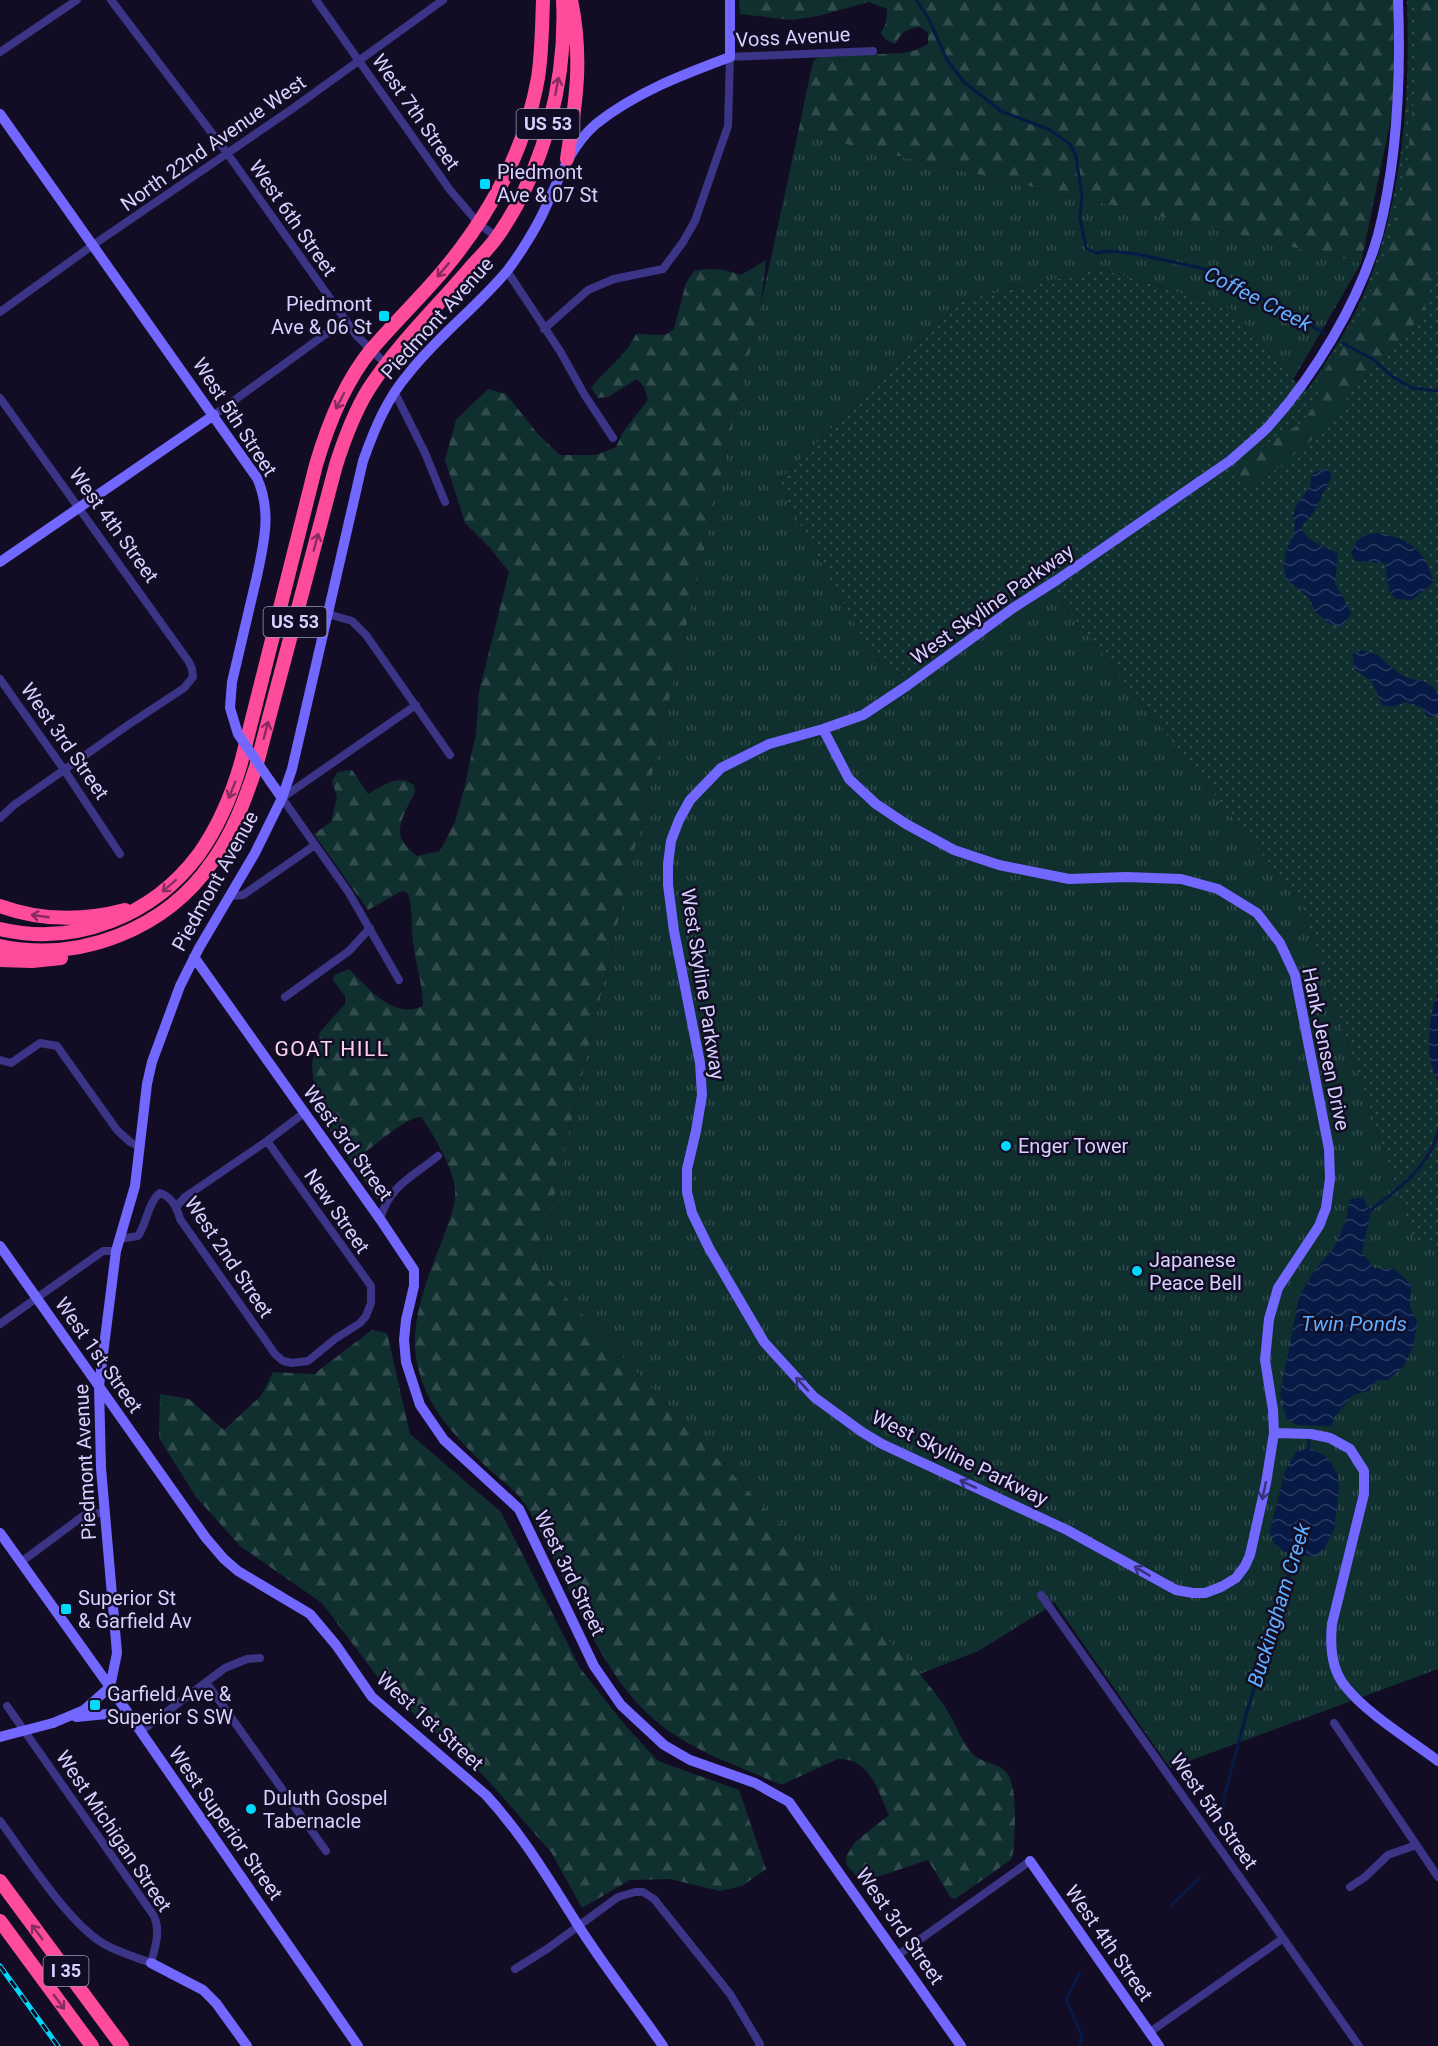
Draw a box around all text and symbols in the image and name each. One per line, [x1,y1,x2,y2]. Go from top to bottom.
street label: Voss Avenue [735,22,851,52]
street label: West 7th Street [367,49,465,175]
street label: North 22nd Avenue West [116,70,310,216]
one-way arrow [552,77,563,97]
road number: US 53 [516,109,580,139]
street label: West 6th Street [244,155,342,281]
place label: Piedmont Ave & 07 St [497,160,598,207]
marker: Piedmont Ave & 07 St [478,177,492,191]
street label: Piedmont Avenue [376,252,498,384]
one-way arrow [436,262,449,278]
water label: Coffee Creek [1200,262,1316,337]
place label: Piedmont Ave & 06 St [271,292,372,339]
marker: Piedmont Ave & 06 St [377,309,391,323]
street label: West 5th Street [188,353,282,481]
one-way arrow [334,391,345,409]
street label: West 4th Street [64,463,164,587]
one-way arrow [311,533,322,552]
street label: West Skyline Parkway [906,538,1078,669]
road number: US 53 [264,607,326,637]
street label: West 3rd Street [16,678,114,804]
one-way arrow [261,721,272,740]
one-way arrow [226,780,237,799]
street label: Piedmont Avenue [167,807,263,955]
one-way arrow [162,879,177,893]
street label: West Skyline Parkway [676,887,730,1082]
one-way arrow [31,911,50,922]
street label: Hank Jensen Drive [1297,965,1355,1133]
district label: GOAT HILL [274,1037,390,1061]
street label: West 3rd Street [298,1081,398,1205]
place label: Enger Tower [1018,1134,1129,1158]
marker: Enger Tower [999,1139,1013,1153]
street label: New Street [299,1164,375,1258]
street label: West 2nd Street [180,1192,278,1322]
place label: Japanese Peace Bell [1149,1248,1242,1295]
marker: Japanese Peace Bell [1130,1264,1144,1278]
street label: West 1st Street [50,1293,148,1417]
water label: Twin Ponds [1301,1312,1407,1336]
one-way arrow [796,1377,810,1392]
street label: Piedmont Avenue [69,1383,101,1541]
street label: West Skyline Parkway [868,1405,1053,1511]
one-way arrow [960,1477,978,1489]
one-way arrow [1258,1481,1269,1500]
street label: West 3rd Street [529,1506,611,1640]
water label: Buckingham Creek [1243,1520,1315,1690]
one-way arrow [1134,1565,1151,1577]
place label: Superior St & Garfield Av [78,1586,192,1633]
marker: Superior St & Garfield Av [59,1602,73,1616]
street label: West 1st Street [372,1667,488,1775]
place label: Garfield Ave & Superior S SW [107,1682,233,1729]
marker: Garfield Ave & Superior S SW [88,1698,102,1712]
street label: West Superior Street [164,1742,288,1904]
street label: West Michigan Street [51,1746,177,1916]
street label: West 5th Street [1165,1748,1263,1874]
place label: Duluth Gospel Tabernacle [263,1786,388,1833]
marker: Duluth Gospel Tabernacle [244,1802,258,1816]
street label: West 3rd Street [851,1863,949,1989]
street label: West 4th Street [1060,1880,1158,2006]
one-way arrow [30,1924,43,1940]
road number: I 35 [44,1956,88,1986]
one-way arrow [53,1993,66,2009]

